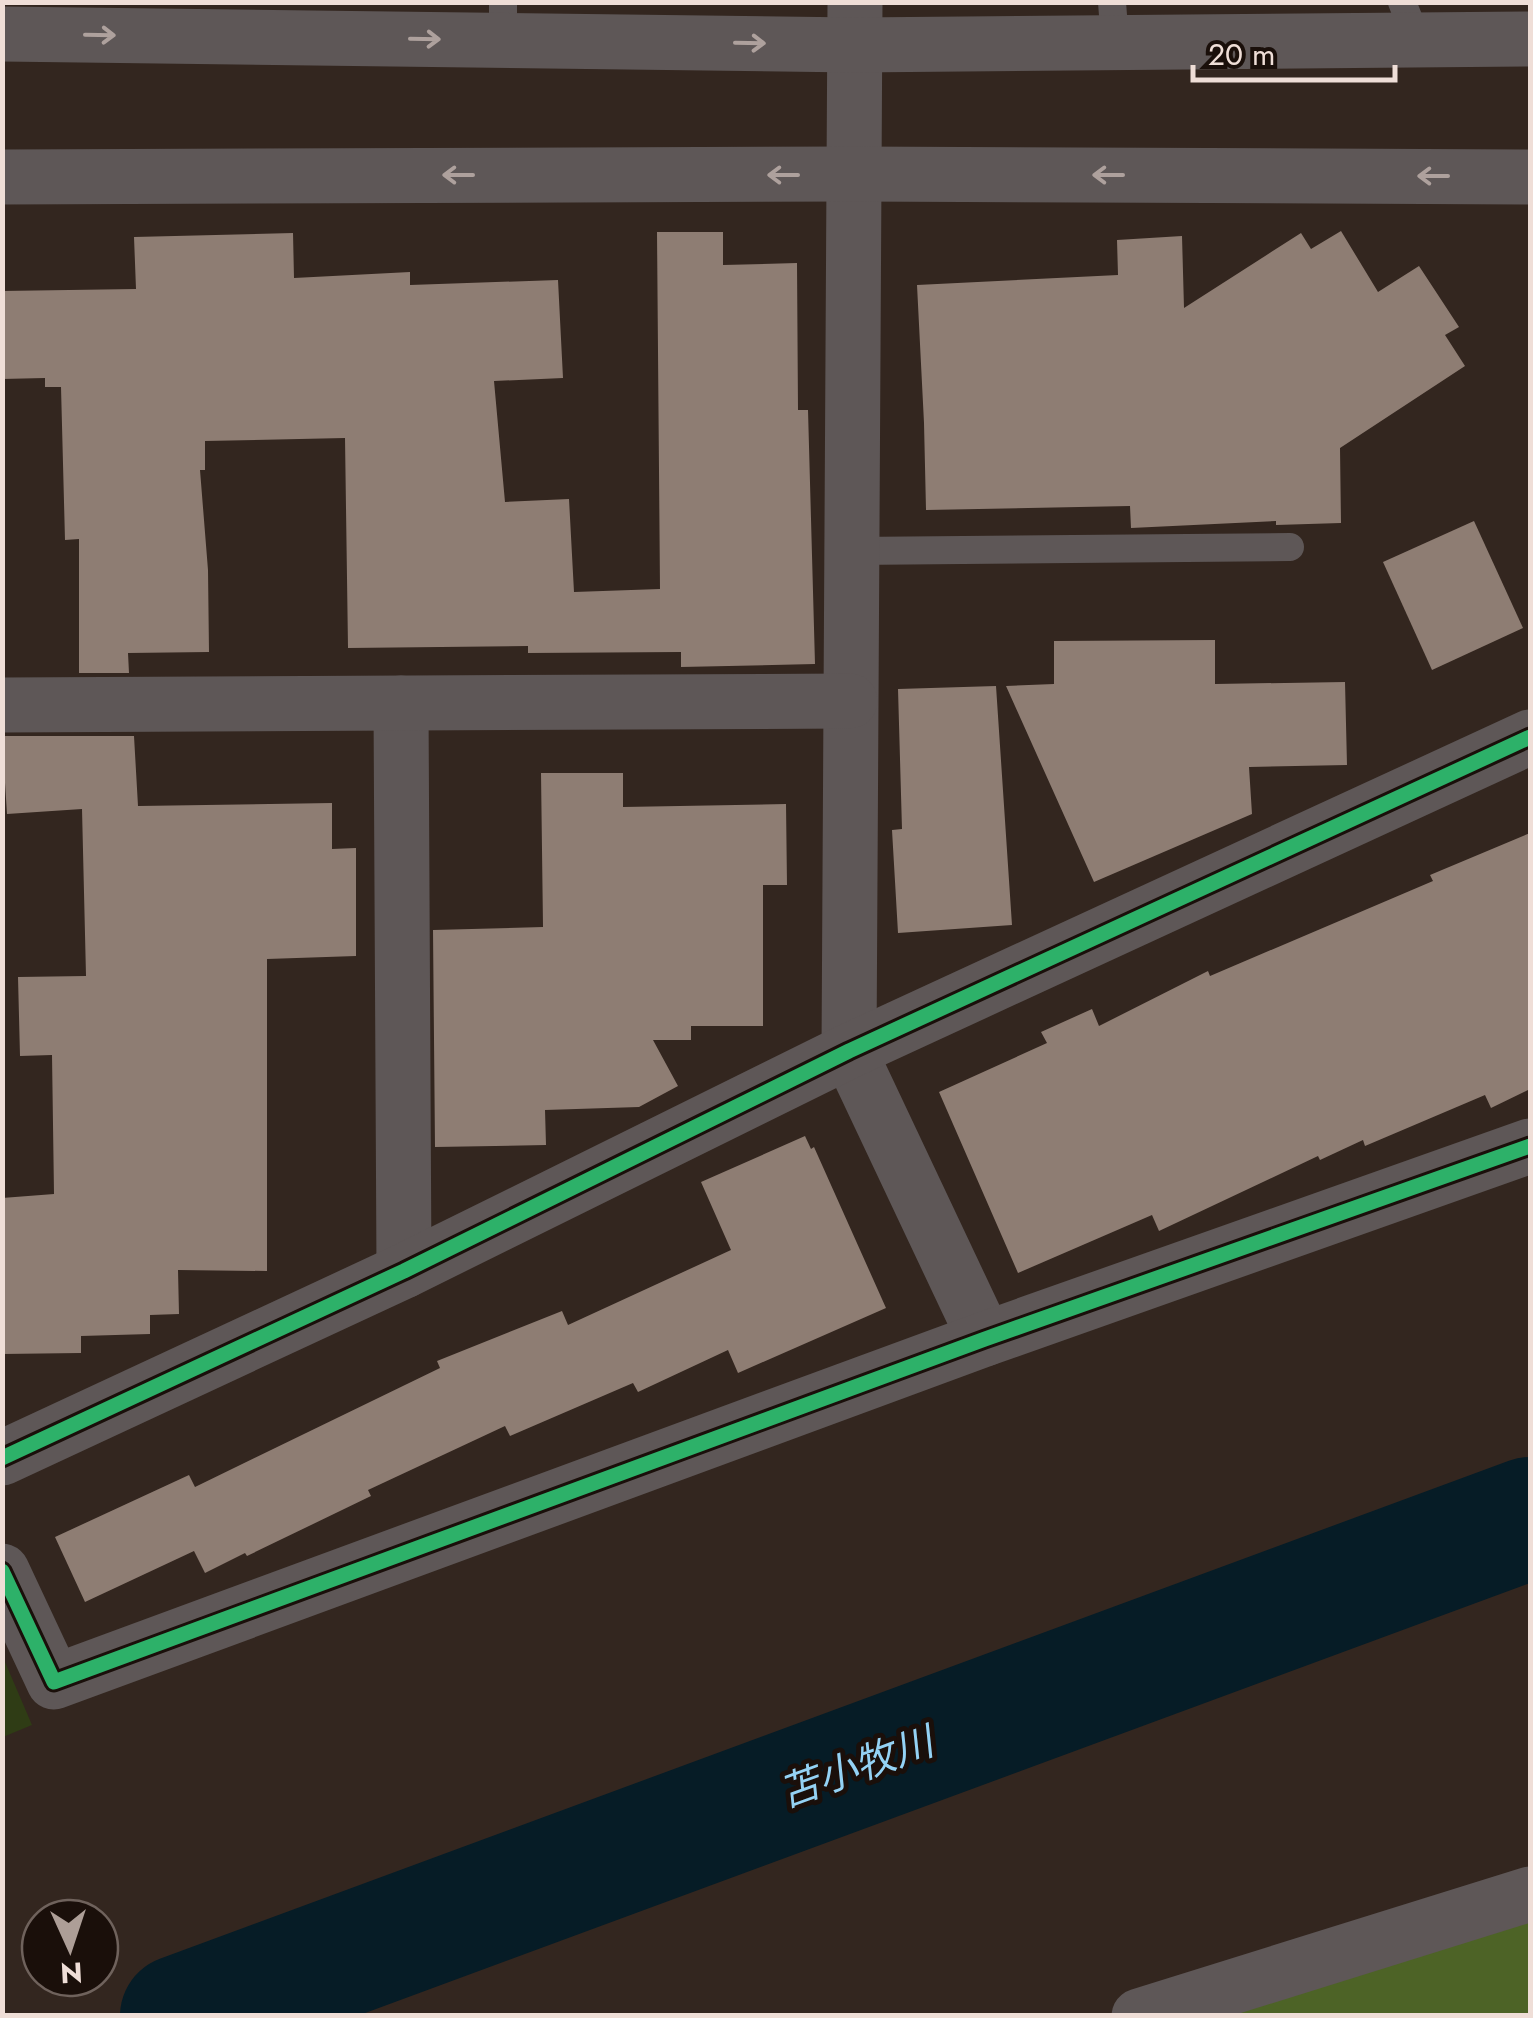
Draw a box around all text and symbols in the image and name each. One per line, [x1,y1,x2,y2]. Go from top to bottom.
scale bar [1193,20,1396,82]
one-way arrow [83,26,115,45]
one-way arrow [408,30,440,49]
text: 20 m [1208,33,1275,76]
one-way arrow [732,34,765,52]
one-way arrow [443,166,476,184]
one-way arrow [768,166,800,184]
one-way arrow [1093,166,1126,184]
one-way arrow [1418,166,1450,186]
water label: 苫小牧川 [771,1711,945,1822]
north arrow [20,1898,120,1998]
text: N [59,1951,83,1994]

